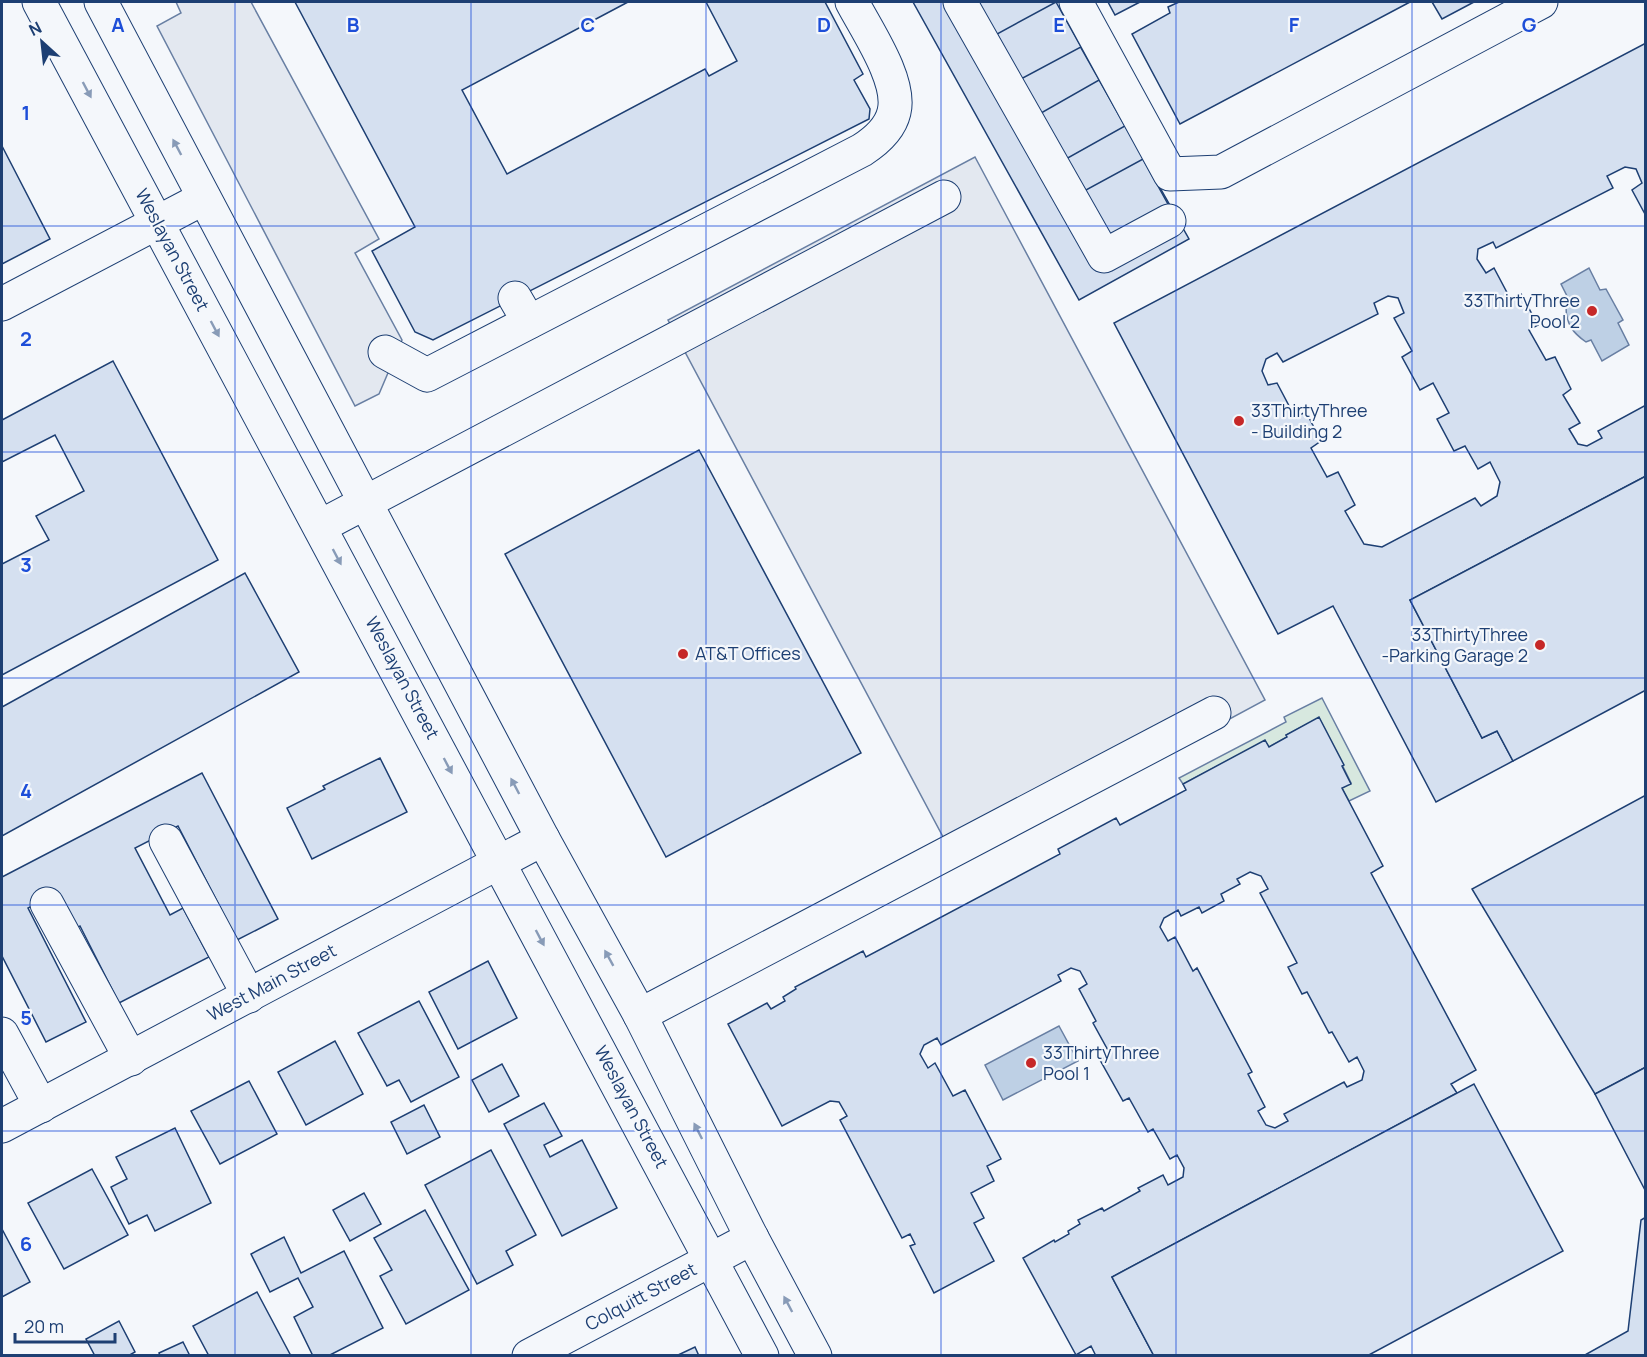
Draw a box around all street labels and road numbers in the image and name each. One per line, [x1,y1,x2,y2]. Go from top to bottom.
street label: Weslayan Street [130,184,215,315]
street label: Weslayan Street [360,612,445,743]
street label: West Main Street [203,938,340,1026]
street label: Weslayan Street [589,1041,674,1172]
street label: Colquitt Street [581,1257,701,1336]

